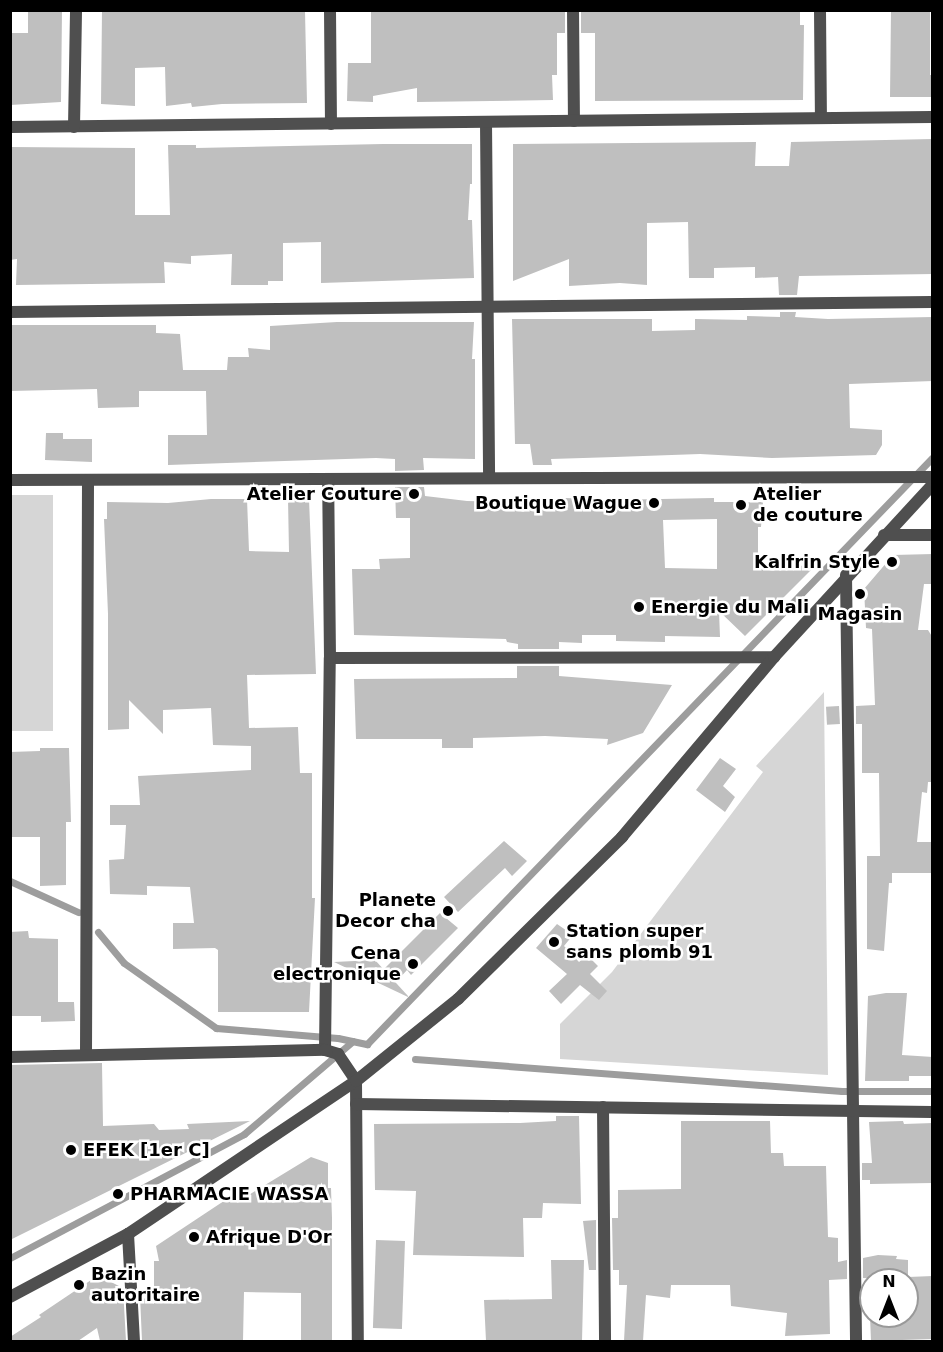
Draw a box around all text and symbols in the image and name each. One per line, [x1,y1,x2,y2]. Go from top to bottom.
place label: Atelier Couture [247,483,402,505]
place label: Atelier de couture [753,484,863,526]
marker: Atelier Couture [407,487,421,501]
place label: Boutique Wague [475,492,642,514]
marker: Boutique Wague [647,496,661,510]
marker: Atelier de couture [734,498,748,512]
place label: Kalfrin Style [754,551,880,573]
marker: Kalfrin Style [885,555,899,569]
marker: Magasin [853,587,867,601]
place label: Energie du Mali [651,596,809,618]
marker: Energie du Mali [632,600,646,614]
place label: Magasin [818,603,902,625]
place label: Planete Decor cha [335,890,436,932]
marker: Planete Decor cha [441,904,455,918]
place label: Station super sans plomb 91 [566,921,713,964]
marker: Station super sans plomb 91 [547,935,561,949]
place label: Cena electronique [273,943,401,986]
marker: Cena electronique [406,957,420,971]
place label: EFEK [1er C] [83,1139,210,1161]
marker: EFEK [1er C] [64,1143,78,1157]
place label: PHARMACIE WASSA [130,1183,328,1205]
marker: PHARMACIE WASSA [111,1187,125,1201]
place label: Afrique D'Or [206,1226,332,1248]
marker: Afrique D'Or [187,1230,201,1244]
place label: Bazin autoritaire [91,1264,200,1306]
north arrow [859,1268,919,1328]
text: N [882,1272,896,1291]
marker: Bazin autoritaire [72,1278,86,1292]

